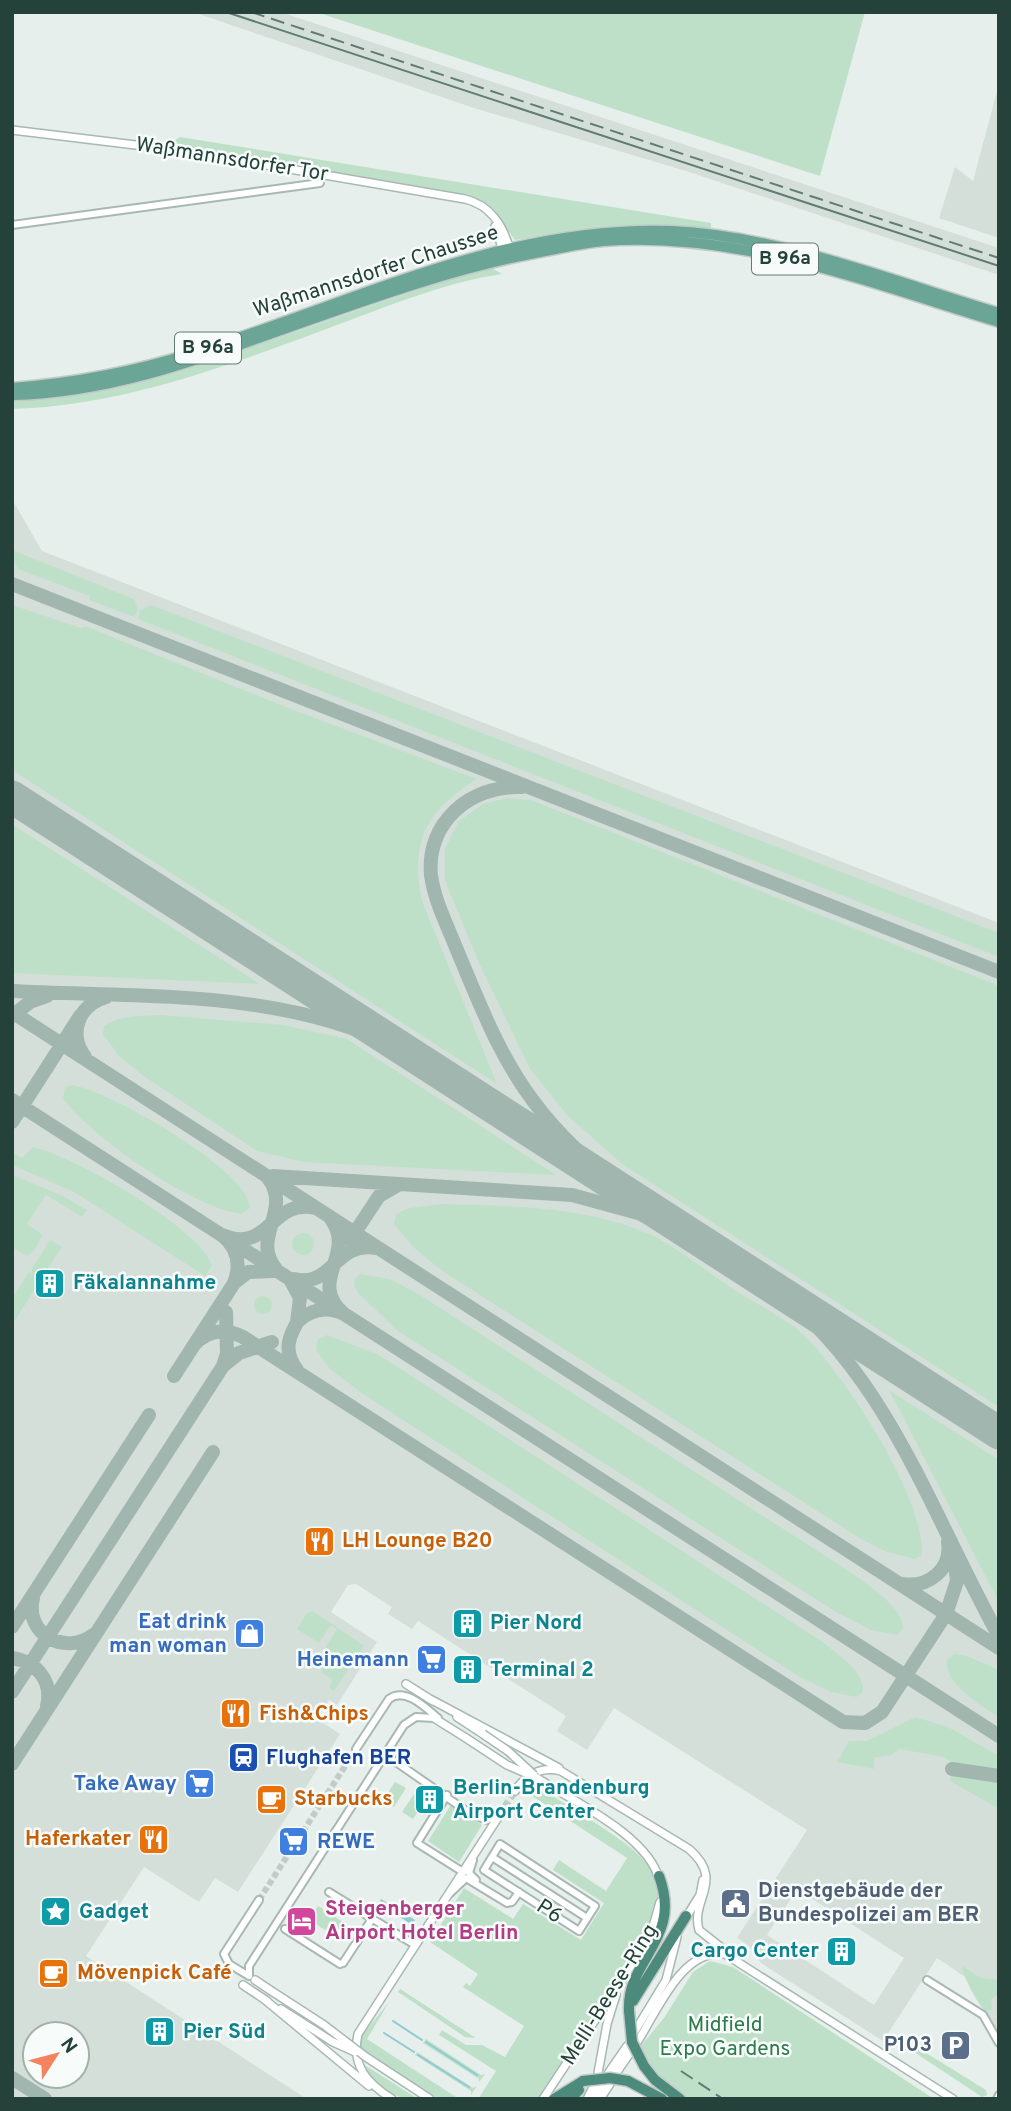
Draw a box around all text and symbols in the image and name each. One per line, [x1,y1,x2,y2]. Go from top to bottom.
street label: Waßmannsdorfer Tor [134,131,330,189]
street label: Waßmannsdorfer Chaussee [250,220,502,324]
road number: B 96a [752,244,818,274]
road number: B 96a [175,332,241,364]
building icon: Fäkalannahme [33,1266,67,1300]
place label: Fäkalannahme [73,1270,216,1297]
restaurant icon: LH Lounge B20 [302,1524,336,1558]
place label: LH Lounge B20 [342,1528,493,1555]
building icon: Pier Nord [450,1606,484,1640]
place label: Eat drink man woman [109,1609,227,1660]
place label: Pier Nord [490,1610,582,1637]
shop icon: Eat drink man woman [233,1617,267,1651]
supermarket icon: Heinemann [415,1643,449,1677]
place label: Heinemann [297,1647,409,1674]
building icon: Terminal 2 [450,1653,484,1687]
place label: Terminal 2 [490,1657,594,1684]
restaurant icon: Fish&Chips [219,1697,253,1731]
place label: Fish&Chips [259,1701,369,1728]
station icon: Flughafen BER [226,1741,260,1775]
place label: Flughafen BER [266,1745,411,1772]
supermarket icon: Take Away [183,1767,217,1801]
place label: Take Away [73,1771,177,1798]
place label: Berlin-Brandenburg Airport Center [453,1775,650,1826]
cafe icon: Starbucks [254,1782,288,1816]
building icon: Berlin-Brandenburg Airport Center [413,1783,447,1817]
place label: Starbucks [294,1786,393,1813]
restaurant icon: Haferkater [137,1822,171,1856]
supermarket icon: REWE [277,1825,311,1859]
place label: Haferkater [25,1826,131,1853]
place label: REWE [317,1829,375,1856]
place label: Dienstgebäude der Bundespolizei am BER [758,1878,979,1929]
public building icon: Dienstgebäude der Bundespolizei am BER [718,1886,752,1920]
street label: P6 [531,1894,567,1930]
place icon: Gadget [39,1895,73,1929]
place label: Steigenberger Airport Hotel Berlin [325,1896,518,1947]
place label: Gadget [79,1899,149,1926]
hotel icon: Steigenberger Airport Hotel Berlin [285,1904,319,1938]
street label: Melli-Beese-Ring [556,1919,664,2071]
building icon: Cargo Center [825,1934,859,1968]
place label: Cargo Center [691,1938,819,1965]
cafe icon: Mövenpick Café [37,1956,71,1990]
place label: Mövenpick Café [77,1960,232,1987]
park label: Midfield Expo Gardens [660,2012,790,2063]
building icon: Pier Süd [143,2015,177,2049]
place label: Pier Süd [183,2019,266,2046]
north arrow [21,2020,91,2090]
parking icon: P103 [938,2028,972,2062]
place label: P103 [884,2032,932,2059]
text: N [54,2034,82,2059]

